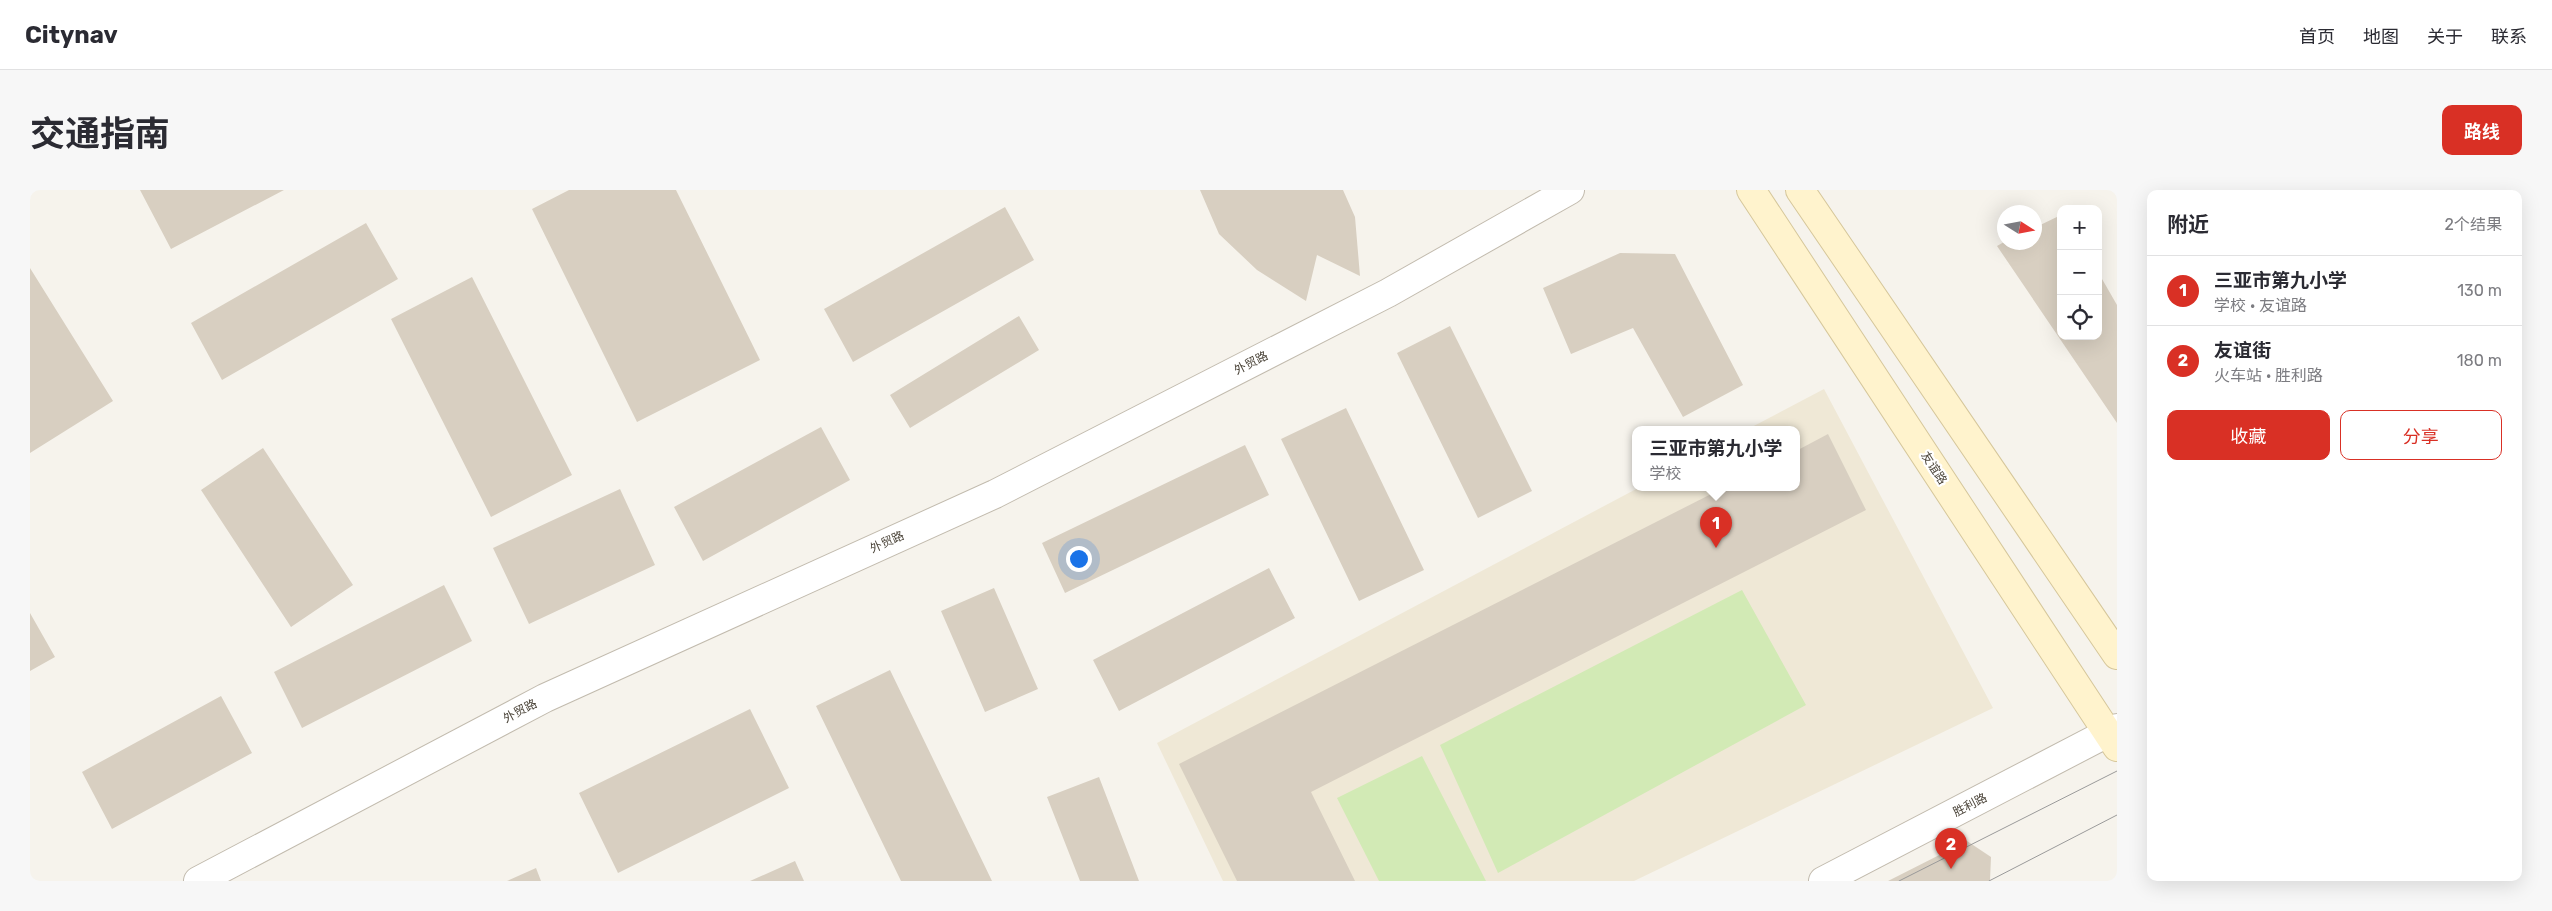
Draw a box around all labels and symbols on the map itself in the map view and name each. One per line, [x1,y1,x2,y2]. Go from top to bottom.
north arrow [1997,205,2042,250]
street label: 外贸路 [1232,349,1270,377]
street label: 友谊路 [1918,449,1950,487]
pin: 1 [1700,507,1732,548]
street label: 外贸路 [868,528,906,556]
your location [1066,546,1092,572]
street label: 外贸路 [501,696,539,726]
street label: 胜利路 [1951,791,1989,819]
pin: 2 [1935,828,1967,869]

